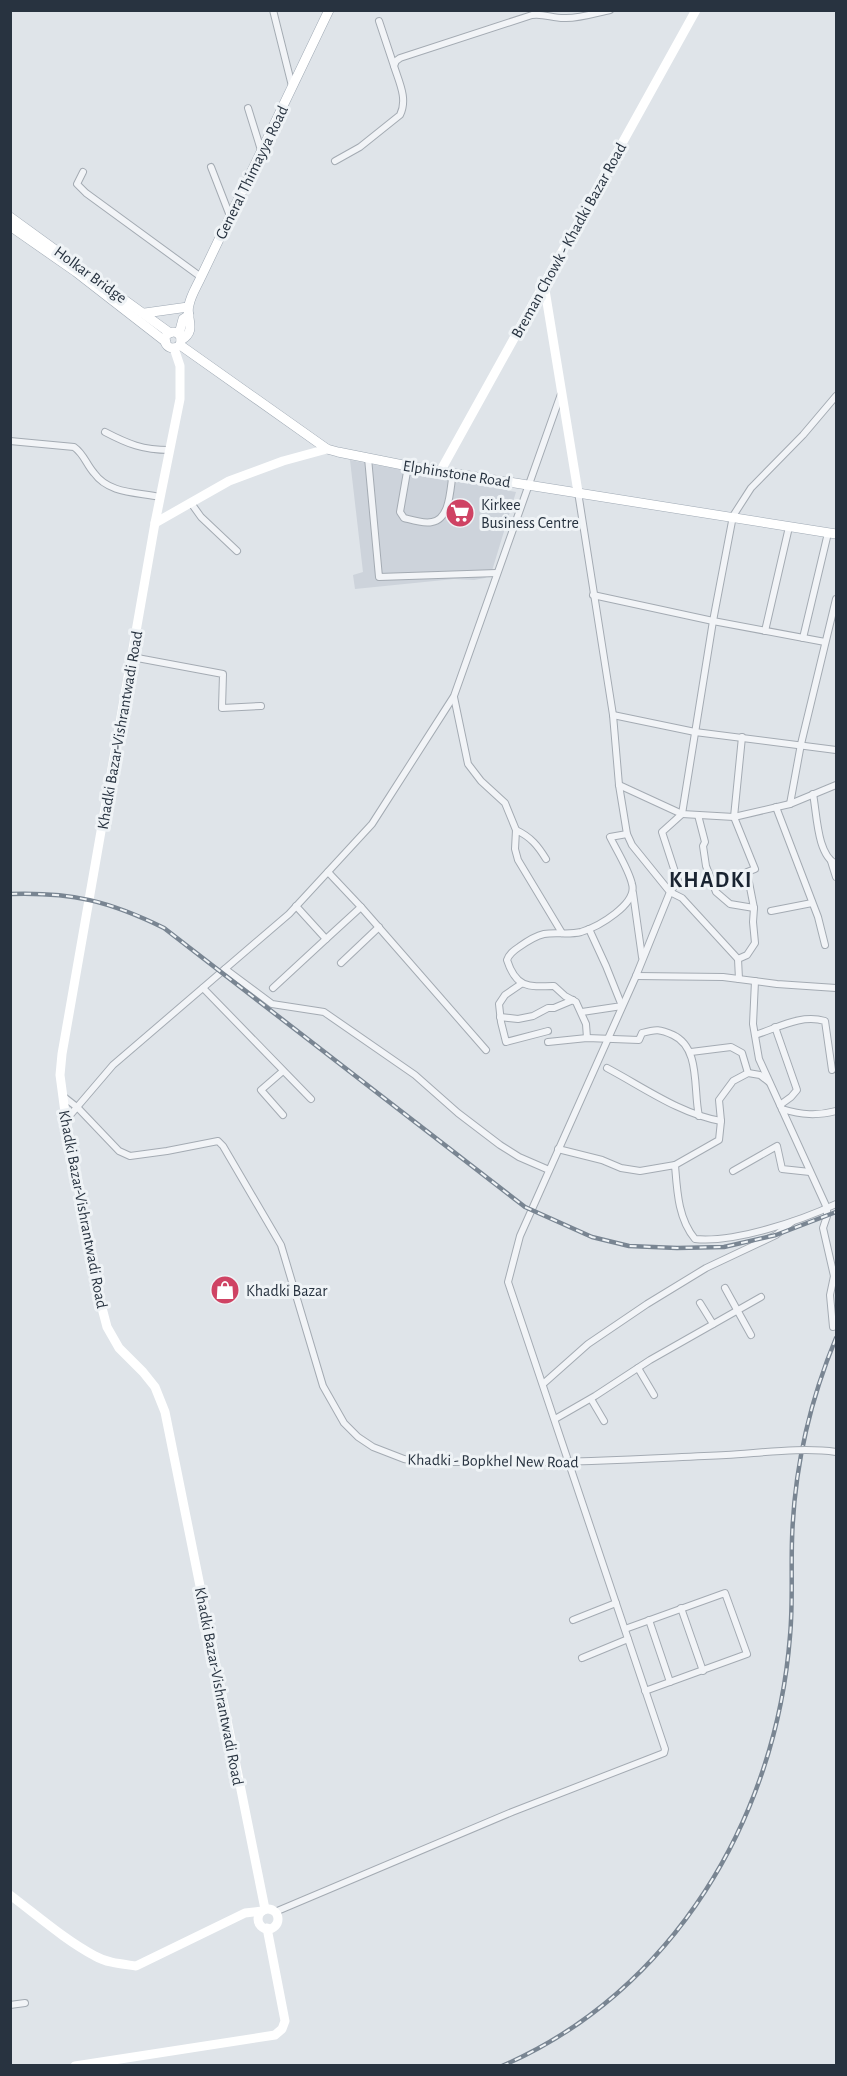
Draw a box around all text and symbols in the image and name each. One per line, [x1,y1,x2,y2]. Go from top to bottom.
street label: General Thimayya Road [213,103,292,242]
street label: Breman Chowk - Khadki Bazar Road [508,140,629,341]
street label: Holkar Bridge [51,243,130,306]
street label: Elphinstone Road [402,458,512,490]
supermarket icon: Kirkee Business Centre [444,497,476,529]
place label: Kirkee Business Centre [481,497,579,531]
street label: Khadki Bazar-Vishrantwadi Road [95,629,145,831]
district label: KHADKI [669,869,753,891]
street label: Khadki Bazar-Vishrantwadi Road [56,1109,110,1310]
shop icon: Khadki Bazar [209,1274,241,1306]
place label: Khadki Bazar [246,1283,328,1299]
street label: Khadki - Bopkhel New Road [407,1452,579,1470]
street label: Khadki Bazar-Vishrantwadi Road [192,1586,246,1787]

